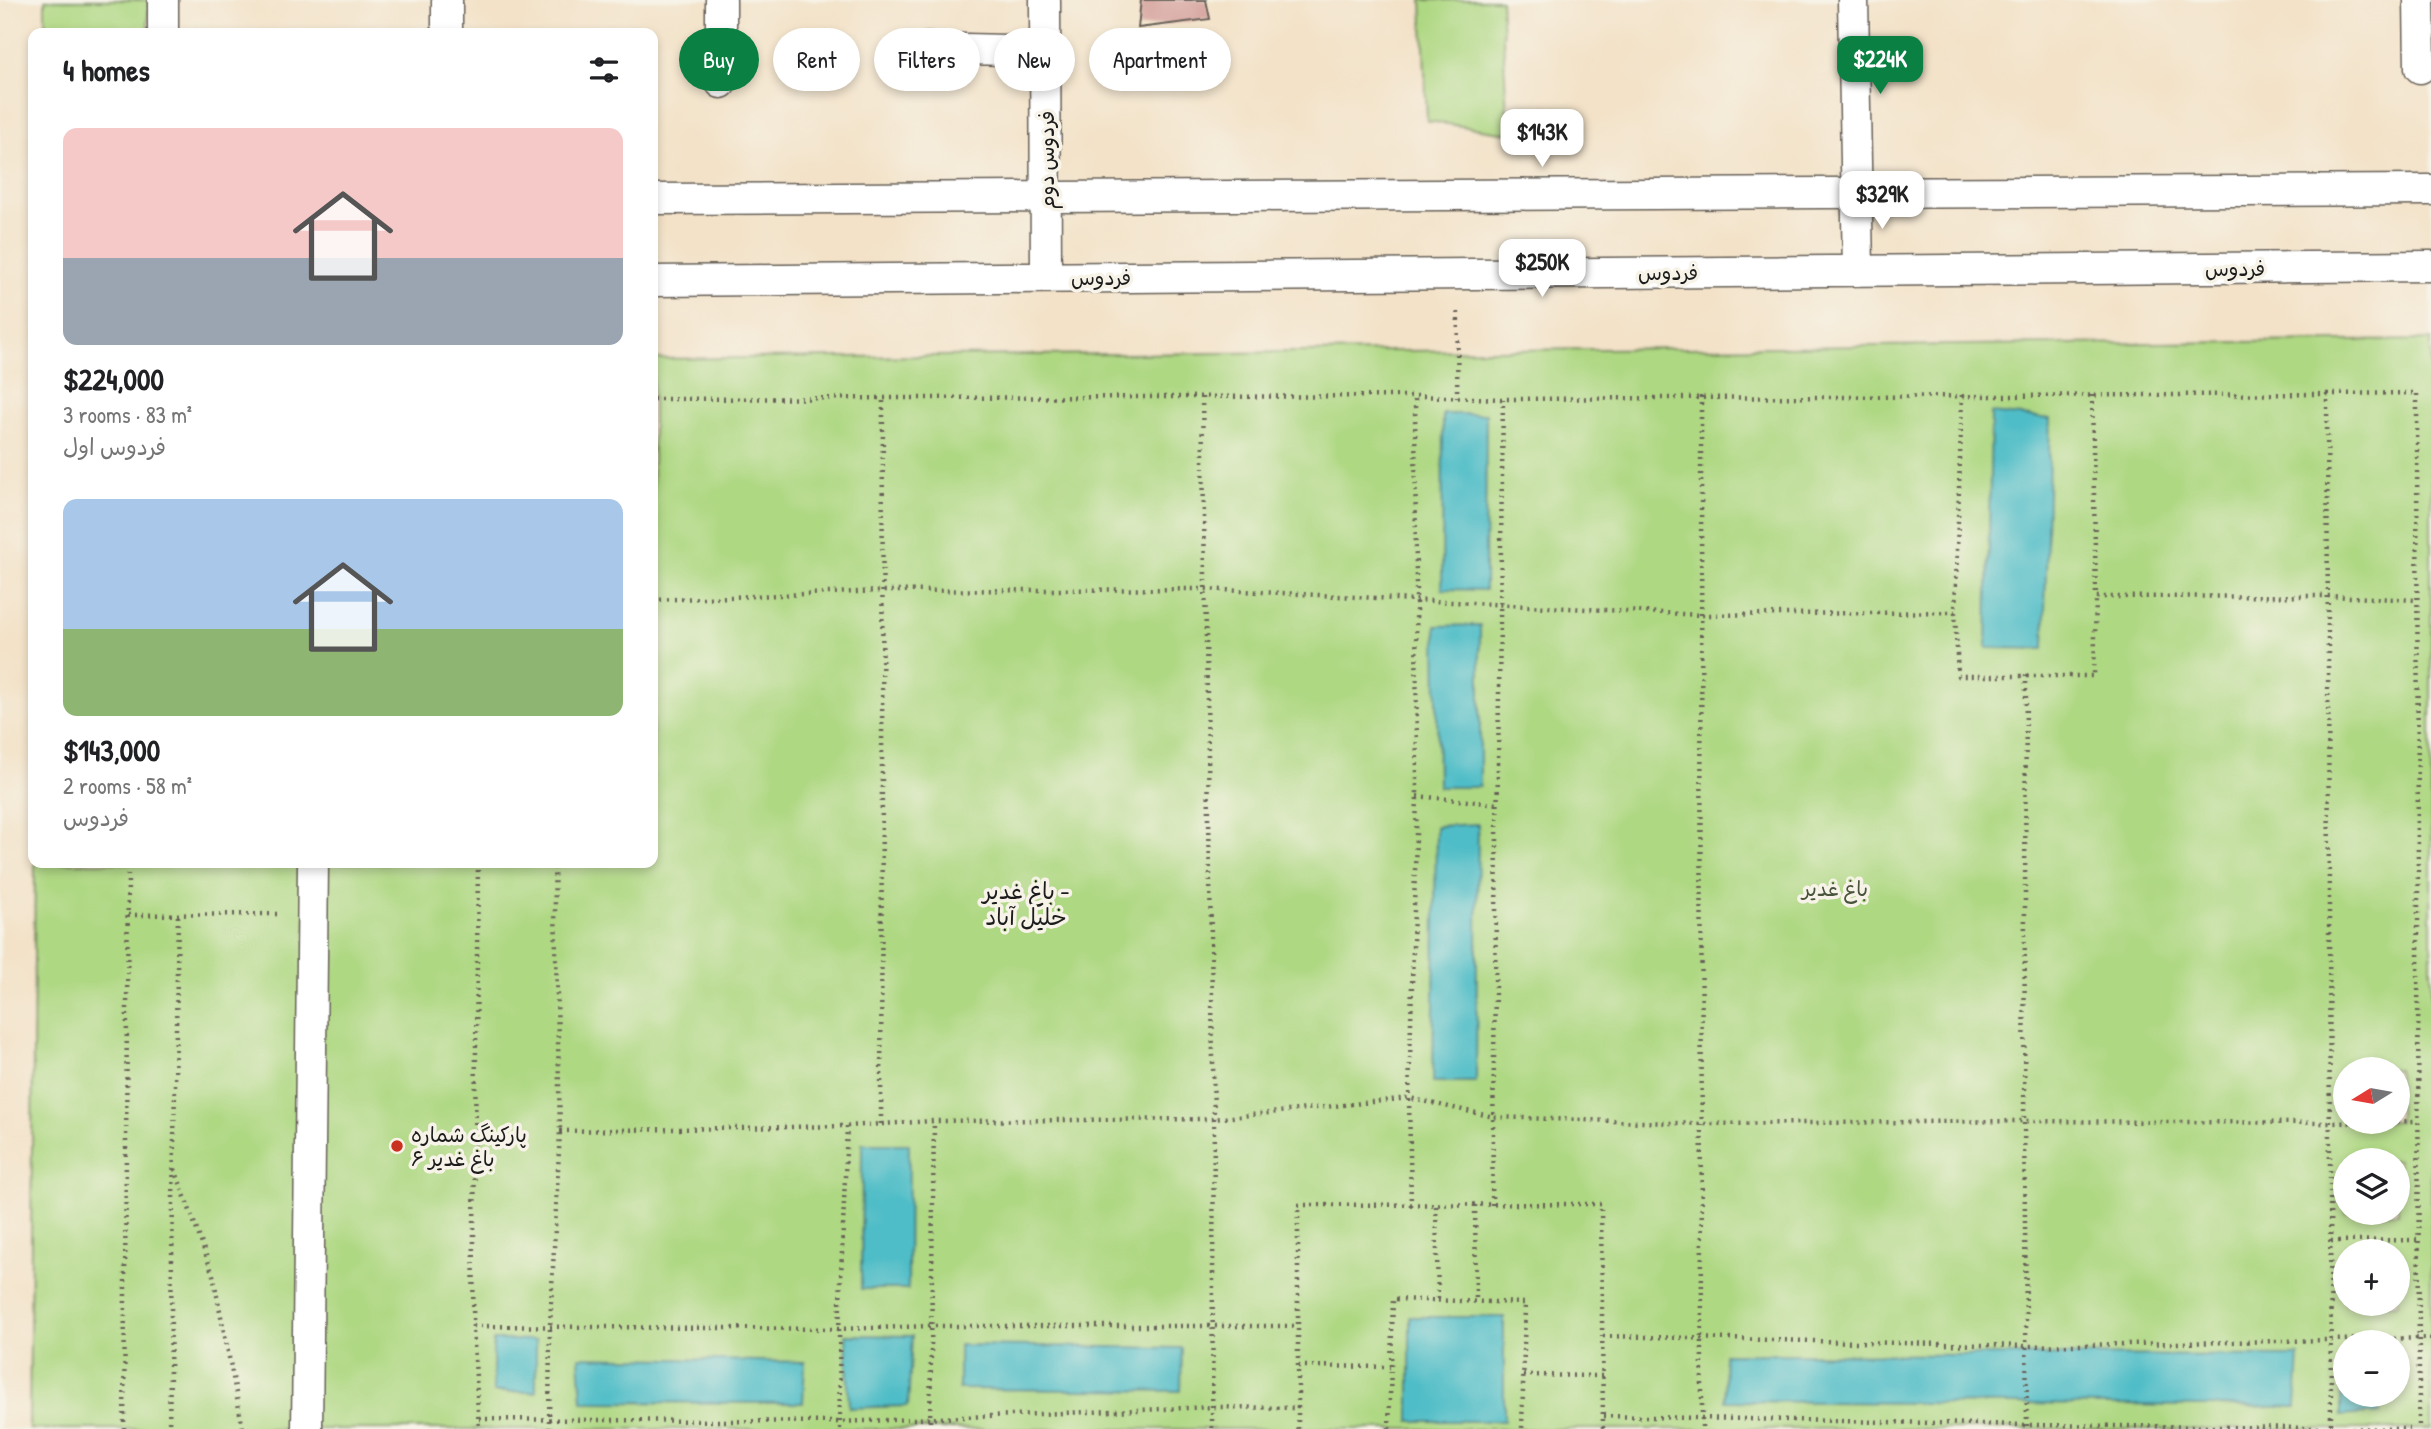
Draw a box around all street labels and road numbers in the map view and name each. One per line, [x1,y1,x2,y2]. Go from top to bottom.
street label: فردوس دوم [1032,110,1063,210]
street label: فردوس [2205,254,2265,283]
street label: فردوس [1638,258,1698,287]
street label: فردوس [1071,263,1131,292]

